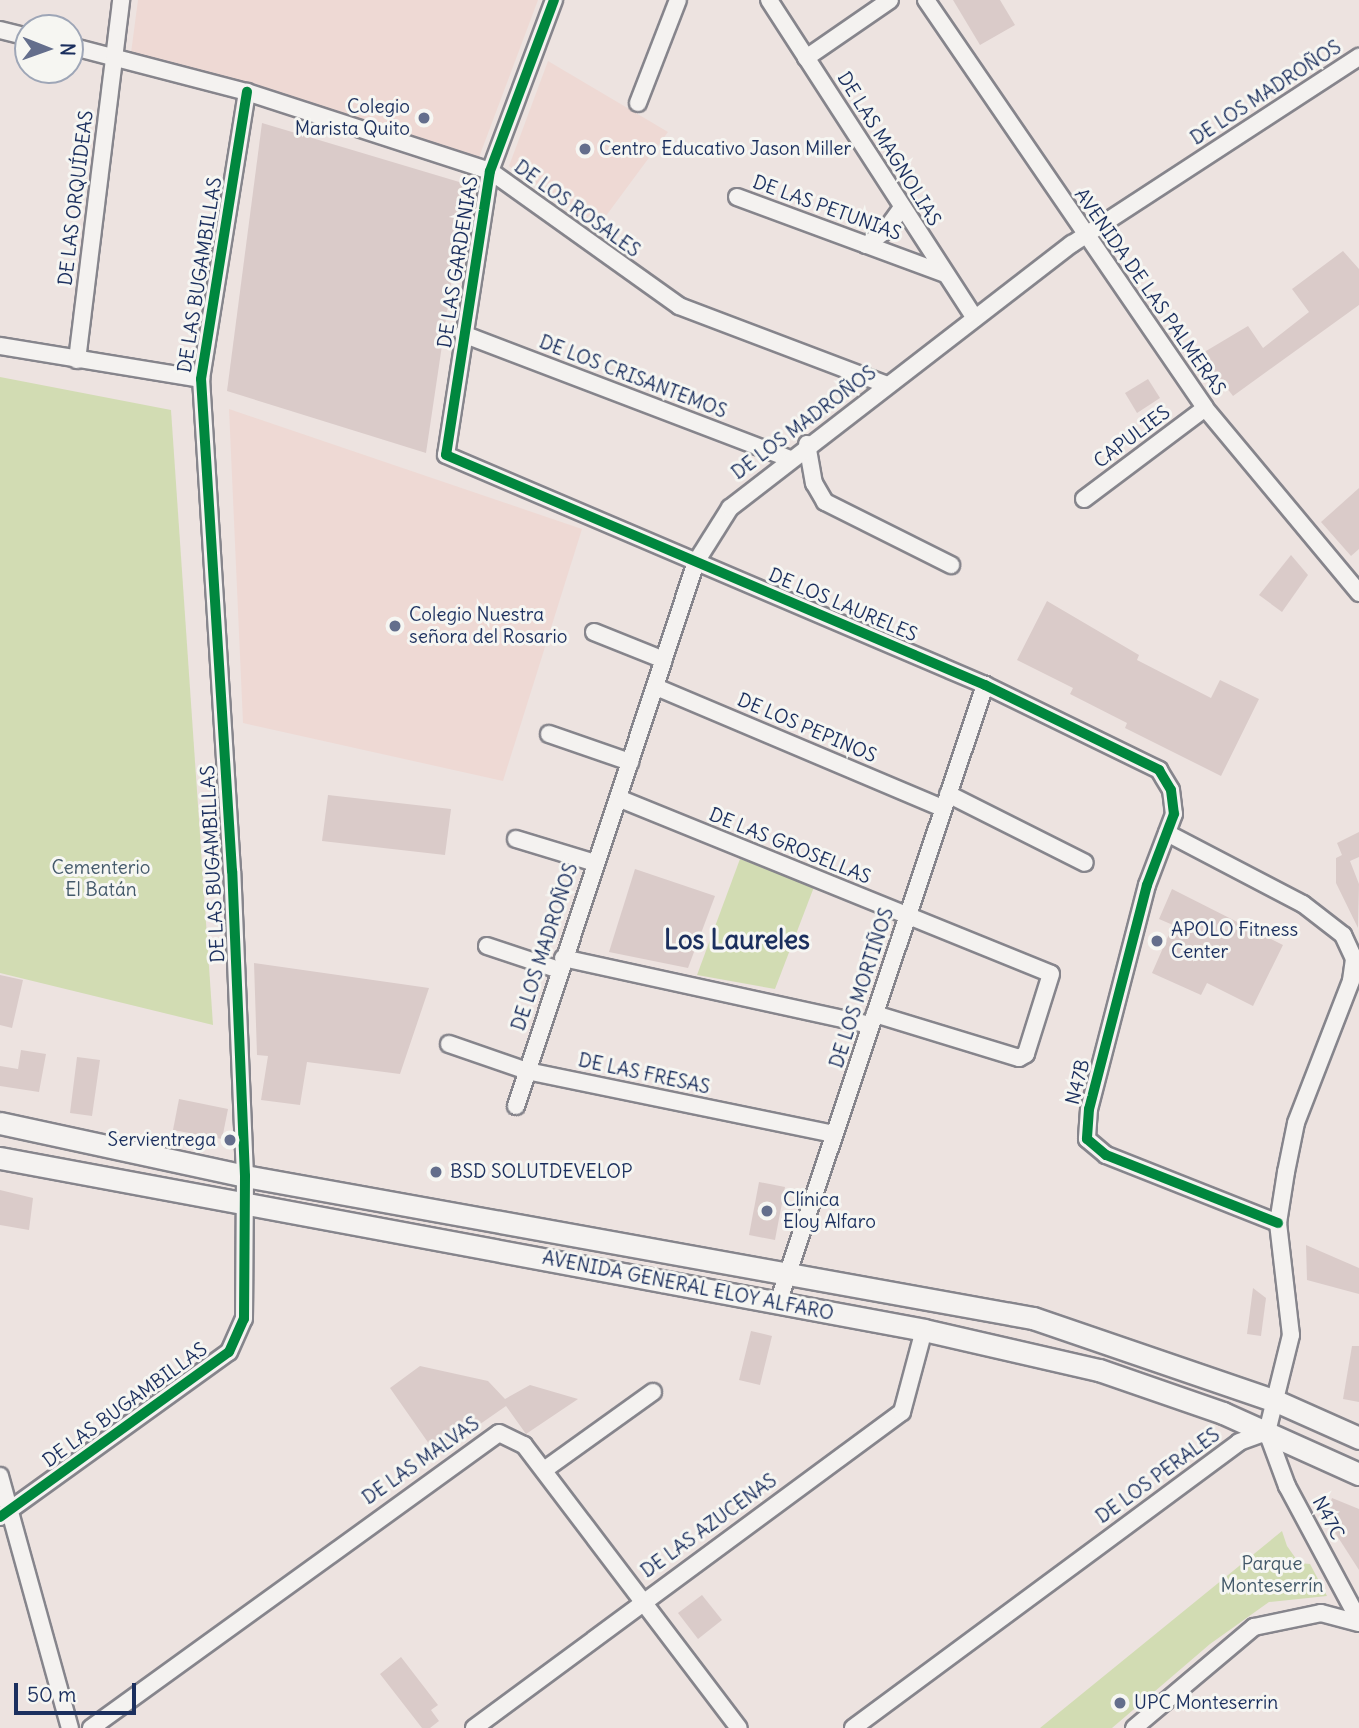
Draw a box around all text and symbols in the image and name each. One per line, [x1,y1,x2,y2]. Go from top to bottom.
north arrow [14,14,84,84]
street label: DE LOS MADROÑOS [1187,36,1345,150]
text: N [56,43,80,56]
street label: DE LAS MAGNOLIAS [832,68,946,230]
place label: Colegio Marista Quito [295,96,410,140]
street label: DE LAS ORQUÍDEAS [54,109,98,287]
marker: Colegio Marista Quito [416,110,432,126]
place label: Centro Educativo Jason Miller [599,138,851,160]
marker: Centro Educativo Jason Miller [577,141,593,157]
street label: DE LOS ROSALES [510,156,644,262]
street label: DE LAS PETUNIAS [750,171,904,245]
street label: DE LAS GARDENIAS [433,174,483,350]
street label: DE LAS BUGAMBILLAS [173,176,227,374]
street label: AVENIDA DE LAS PALMERAS [1070,184,1230,400]
street label: DE LOS CRISANTEMOS [536,331,730,423]
street label: DE LOS MADROÑOS [727,361,881,485]
street label: CAPULIES [1089,401,1175,473]
street label: DE LOS LAURELES [765,563,921,647]
place label: Colegio Nuestra señora del Rosario [409,604,567,648]
marker: Colegio Nuestra señora del Rosario [387,618,403,634]
street label: DE LOS PEPINOS [734,688,880,768]
street label: DE LAS BUGAMBILLAS [196,765,230,963]
street label: DE LAS GROSELLAS [706,803,874,889]
park label: Cementerio El Batán [51,857,151,901]
street label: DE LOS MADROÑOS [507,860,583,1034]
street label: DE LOS MORTIÑOS [825,905,899,1071]
place label: APOLO Fitness Center [1171,919,1298,963]
district label: Los Laureles [664,924,810,956]
marker: APOLO Fitness Center [1149,933,1165,949]
street label: DE LAS FRESAS [576,1049,712,1099]
street label: N47B [1061,1057,1095,1107]
place label: Servientrega [108,1129,216,1151]
marker: Servientrega [222,1132,238,1148]
place label: BSD SOLUTDEVELOP [450,1161,632,1183]
marker: BSD SOLUTDEVELOP [428,1164,444,1180]
place label: Clínica Eloy Alfaro [783,1189,876,1233]
marker: Clínica Eloy Alfaro [757,1201,777,1221]
street label: AVENIDA GENERAL ELOY ALFARO [540,1247,836,1325]
street label: DE LAS BUGAMBILLAS [38,1338,212,1472]
street label: DE LAS MALVAS [358,1412,484,1510]
street label: DE LOS PERALES [1092,1423,1224,1529]
street label: DE LAS AZUCENAS [637,1469,781,1583]
street label: N47C [1307,1492,1349,1544]
park label: Parque Monteserrín [1221,1553,1323,1597]
scale bar [18,1668,140,1712]
text: 50 m [27,1681,76,1708]
place label: UPC Monteserrin [1134,1692,1278,1714]
marker: UPC Monteserrin [1112,1695,1128,1711]

